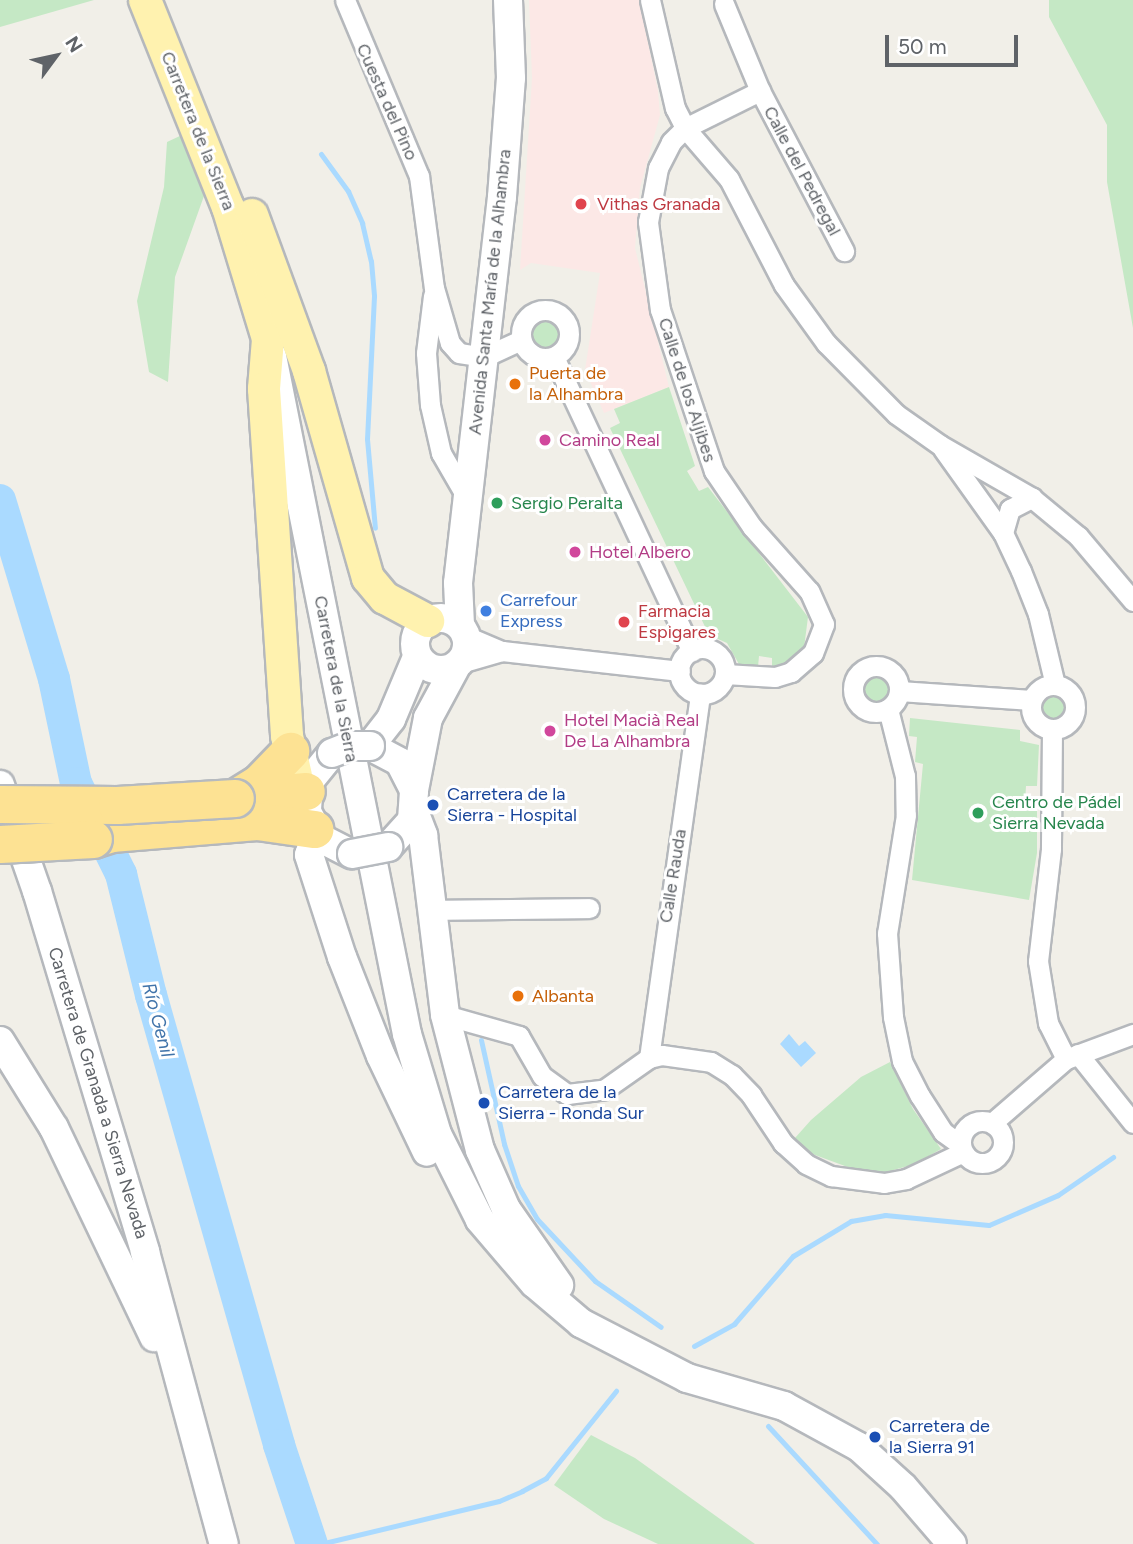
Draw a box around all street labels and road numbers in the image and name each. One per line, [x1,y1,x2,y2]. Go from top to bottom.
street label: Cuesta del Pino [352,40,422,164]
street label: Carretera de la Sierra [156,48,240,214]
street label: Calle del Pedregal [759,103,845,239]
street label: Avenida Santa María de la Alhambra [464,148,516,436]
street label: Calle de los Aljibes [654,315,720,465]
street label: Carretera de la Sierra [309,594,363,764]
street label: Calle Rauda [655,828,691,924]
street label: Carretera de Granada a Sierra Nevada [43,945,153,1241]

